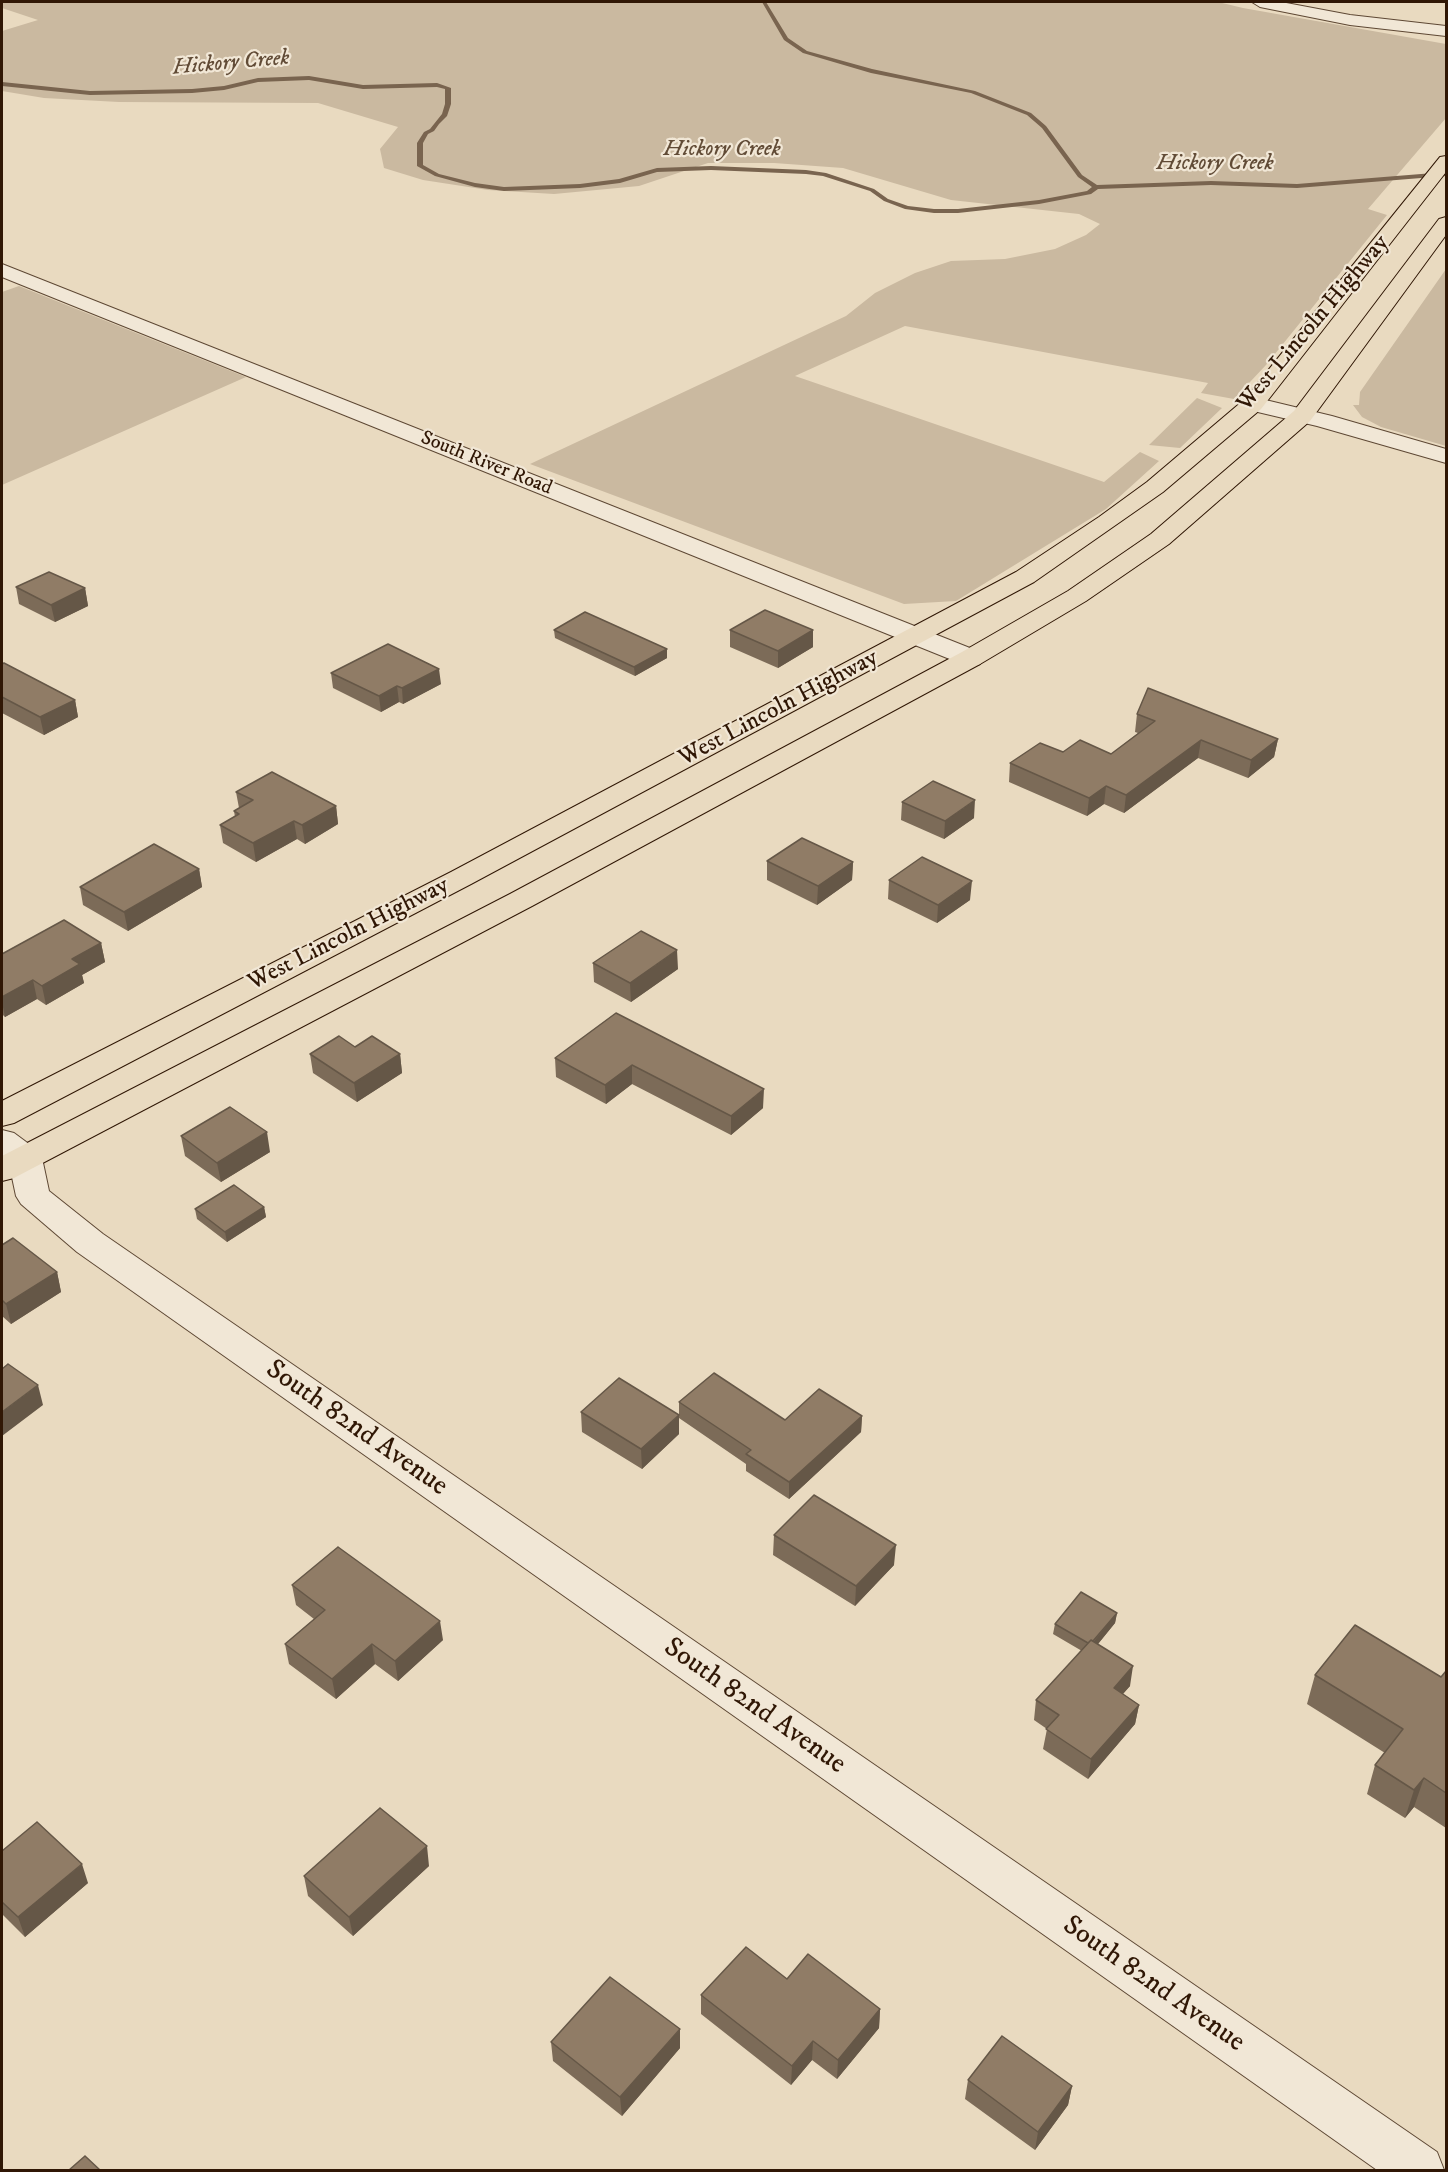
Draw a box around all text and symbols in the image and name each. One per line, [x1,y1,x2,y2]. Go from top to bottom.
water label: Hickory Creek [171,46,291,82]
water label: Hickory Creek [663,137,781,163]
water label: Hickory Creek [1156,151,1274,177]
street label: West Lincoln Highway [1232,230,1396,418]
street label: South River Road [417,427,555,501]
street label: West Lincoln Highway [674,644,884,774]
street label: West Lincoln Highway [244,872,454,998]
street label: South 82nd Avenue [259,1354,453,1504]
street label: South 82nd Avenue [657,1632,851,1782]
street label: South 82nd Avenue [1056,1910,1250,2060]

